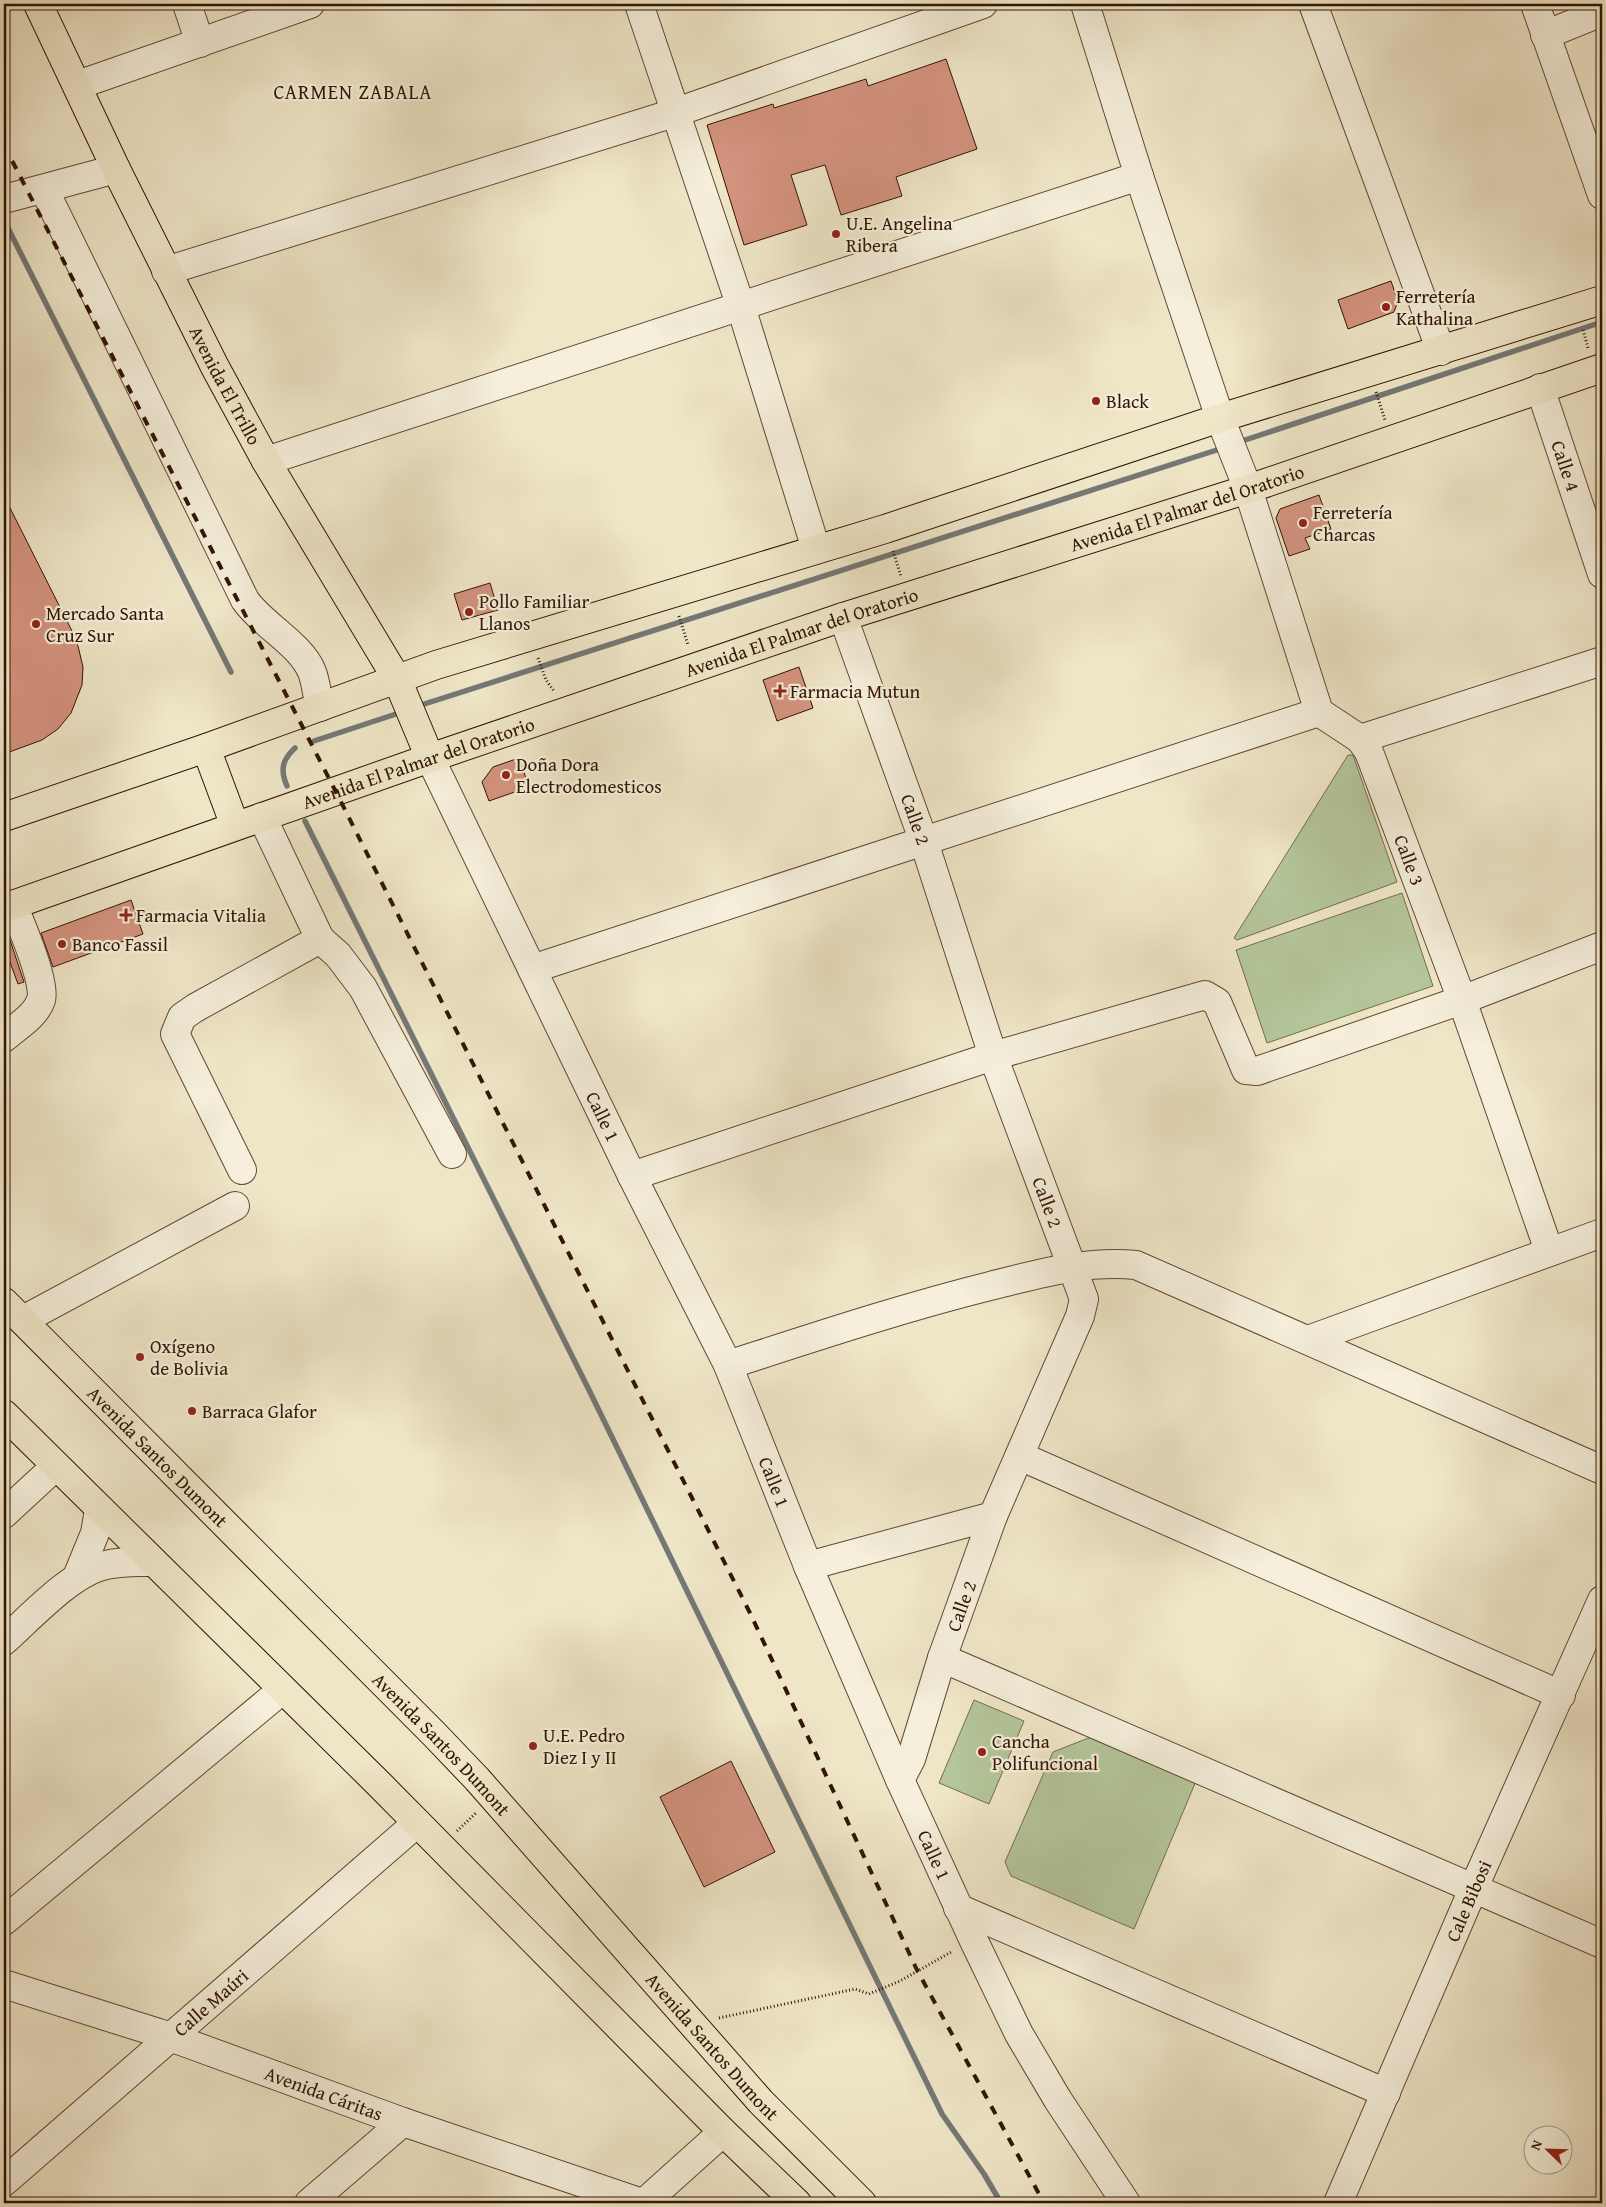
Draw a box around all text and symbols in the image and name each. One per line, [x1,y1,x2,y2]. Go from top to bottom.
district label: CARMEN ZABALA [273,77,433,106]
place label: U.E. Angelina Ribera [846,209,952,259]
marker: U.E. Angelina Ribera [830,228,842,240]
place label: Ferretería Kathalina [1396,282,1476,332]
marker: Ferretería Kathalina [1380,301,1392,313]
street label: Avenida El Trillo [183,321,269,450]
place label: Black [1106,387,1149,415]
marker: Black [1090,395,1102,407]
street label: Calle 4 [1544,437,1587,495]
street label: Avenida El Palmar del Oratorio [1067,457,1308,558]
place label: Ferretería Charcas [1313,498,1393,548]
marker: Ferretería Charcas [1297,517,1309,529]
street label: Avenida El Palmar del Oratorio [681,580,922,684]
place label: Pollo Familiar Llanos [479,587,589,637]
place label: Mercado Santa Cruz Sur [46,599,164,649]
marker: Pollo Familiar Llanos [463,606,475,618]
marker: Mercado Santa Cruz Sur [30,618,42,630]
place label: Farmacia Mutun [790,677,921,705]
marker: Farmacia Mutun [774,685,786,697]
street label: Avenida El Palmar del Oratorio [298,709,538,816]
place label: Doña Dora Electrodomesticos [516,750,662,800]
marker: Doña Dora Electrodomesticos [500,769,512,781]
street label: Calle 2 [894,790,938,849]
street label: Calle 3 [1387,831,1432,889]
place label: Farmacia Vitalia [136,901,266,929]
marker: Farmacia Vitalia [120,909,132,921]
place label: Banco Fassil [72,930,168,958]
marker: Banco Fassil [56,938,68,950]
street label: Calle 1 [579,1087,627,1146]
street label: Calle 2 [1025,1173,1070,1231]
place label: Oxígeno de Bolivia [150,1332,228,1382]
marker: Oxígeno de Bolivia [134,1351,146,1363]
street label: Avenida Santos Dumont [81,1380,235,1534]
place label: Barraca Glafor [202,1397,317,1425]
marker: Barraca Glafor [186,1405,198,1417]
street label: Calle 1 [752,1452,797,1511]
street label: Calle 2 [939,1577,983,1635]
street label: Avenida Santos Dumont [366,1666,517,1822]
place label: U.E. Pedro Diez I y II [543,1721,625,1771]
place label: Cancha Polifuncional [992,1727,1098,1777]
marker: U.E. Pedro Diez I y II [527,1740,539,1752]
marker: Cancha Polifuncional [976,1746,988,1758]
street label: Calle 1 [911,1825,958,1885]
street label: Cale Bibosi [1438,1856,1498,1946]
street label: Calle Maúri [167,1962,254,2043]
street label: Avenida Santos Dumont [639,1966,786,2127]
street label: Avenida Cáritas [261,2059,387,2127]
north arrow [1524,2124,1574,2174]
text: N [1525,2136,1547,2153]

